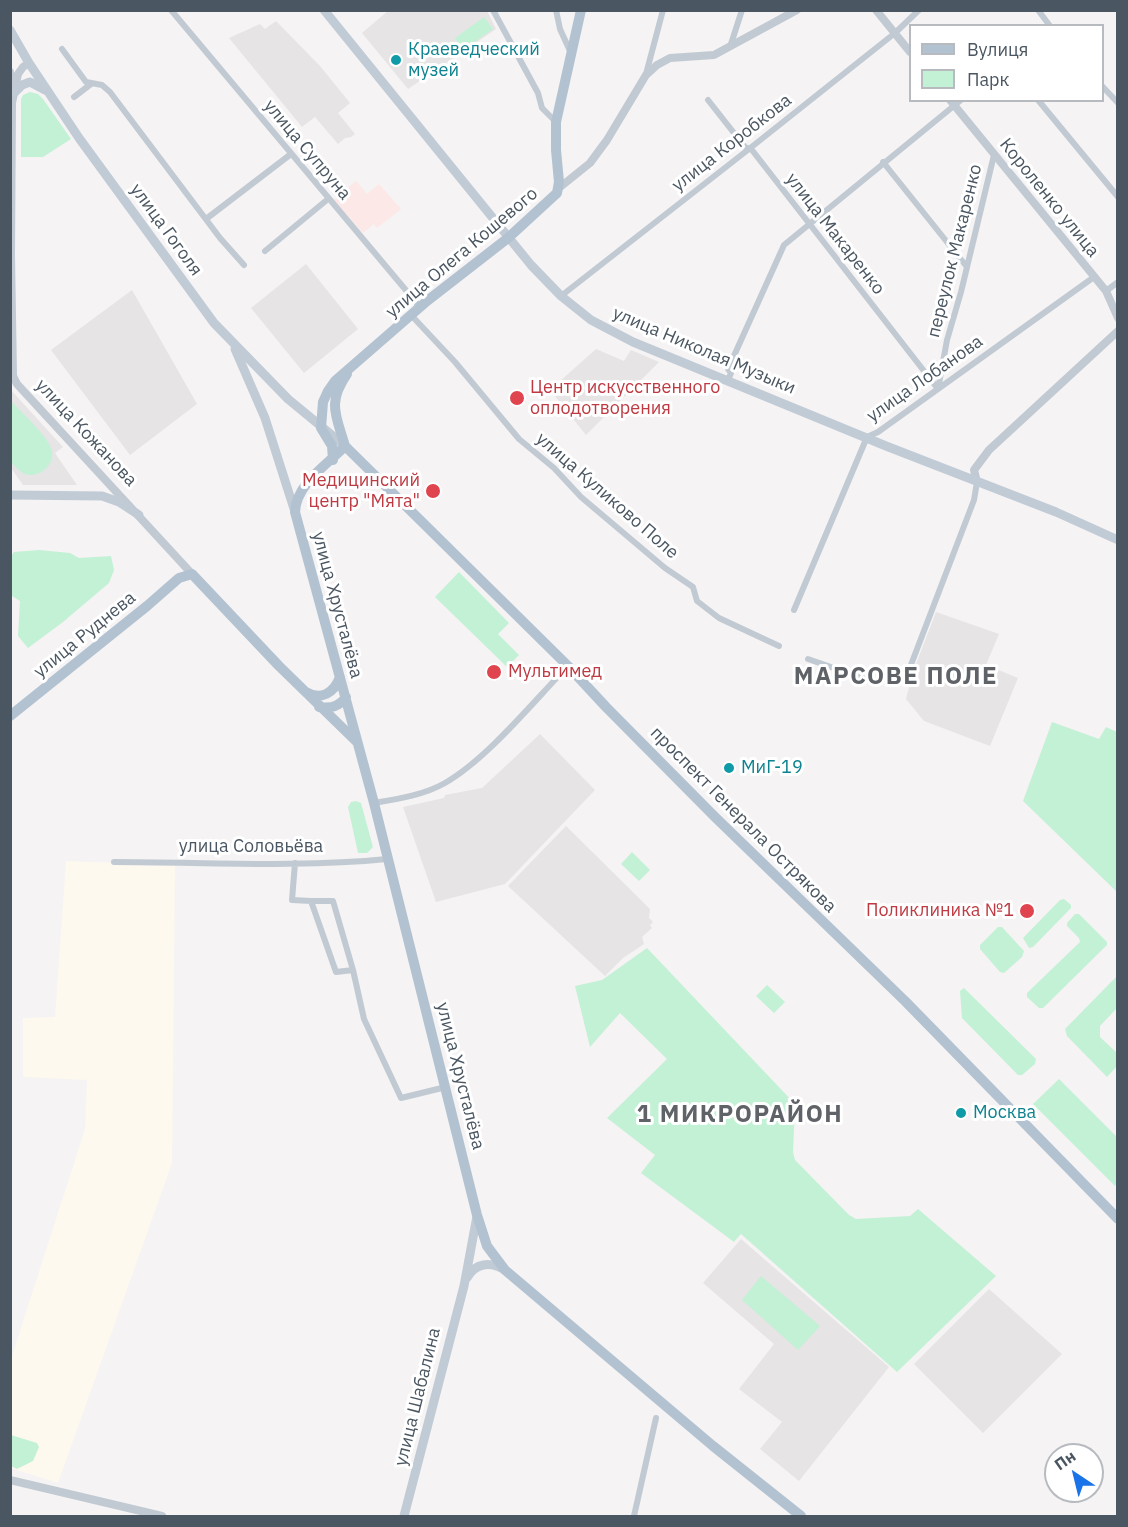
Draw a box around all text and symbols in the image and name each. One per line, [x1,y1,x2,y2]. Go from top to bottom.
legend [909,24,1104,102]
text: Вулиця [967,38,1028,61]
place label: Краеведческий музей [408,39,540,82]
marker: Краеведческий музей [389,53,403,67]
text: Парк [967,68,1009,91]
street label: улица Коробкова [668,90,796,196]
street label: улица Супруна [259,96,355,204]
street label: Короленко улица [995,134,1103,262]
street label: переулок Макаренко [923,162,987,340]
street label: улица Макаренко [781,169,889,299]
street label: улица Гоголя [125,180,207,280]
street label: улица Олега Кошевого [382,183,542,323]
street label: улица Николая Музыки [609,303,799,399]
street label: улица Лобанова [863,331,987,427]
street label: улица Кожанова [31,375,141,491]
place label: Центр искусственного оплодотворения [530,377,720,420]
marker: Центр искусственного оплодотворения [508,389,526,407]
street label: улица Куликово Поле [531,428,683,564]
place label: Медицинский центр "Мята" [302,470,420,512]
marker: Медицинский центр "Мята" [424,482,442,500]
street label: улица Хрусталёва [307,529,367,681]
street label: улица Руднева [30,587,140,683]
place label: Мультимед [508,661,602,683]
marker: Мультимед [485,663,503,681]
district label: МАРСОВЕ ПОЛЕ [794,663,998,691]
street label: проспект Генерала Острякова [645,722,841,918]
place label: МиГ-19 [741,757,803,779]
marker: МиГ-19 [722,761,736,775]
street label: улица Соловьёва [179,836,323,858]
place label: Поликлиника №1 [866,900,1014,922]
marker: Поликлиника №1 [1018,902,1036,920]
street label: улица Хрусталёва [431,1000,489,1152]
district label: 1 МИКРОРАЙОН [637,1101,843,1129]
place label: Москва [973,1102,1036,1124]
marker: Москва [954,1106,968,1120]
street label: улица Шабалина [390,1326,446,1468]
north arrow [1044,1443,1104,1503]
text: Пн [1050,1446,1079,1474]

